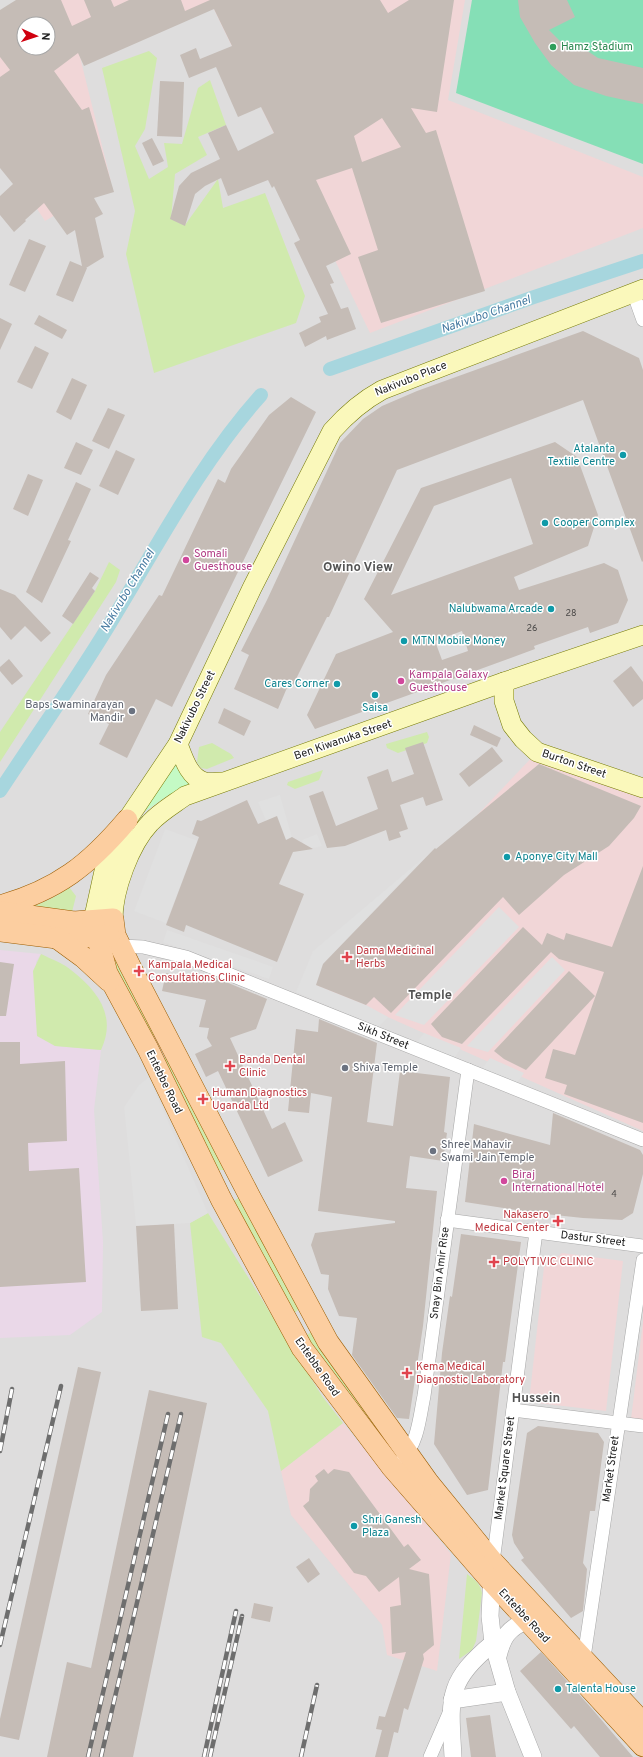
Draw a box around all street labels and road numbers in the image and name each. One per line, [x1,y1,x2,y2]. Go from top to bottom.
street label: Nakivubo Place [373,358,449,400]
street label: Nakivubo Street [171,668,219,746]
street label: Ben Kiwanuka Street [292,717,394,763]
street label: Burton Street [540,746,608,782]
street label: Sikh Street [355,1019,411,1053]
street label: Entebbe Road [143,1048,185,1116]
street label: Snay Bin Amir Rise [427,1226,453,1320]
street label: Dastur Street [560,1228,626,1250]
street label: Entebbe Road [291,1335,343,1399]
street label: Market Square Street [492,1415,518,1521]
street label: Market Street [599,1435,623,1503]
street label: Entebbe Road [495,1586,553,1646]

